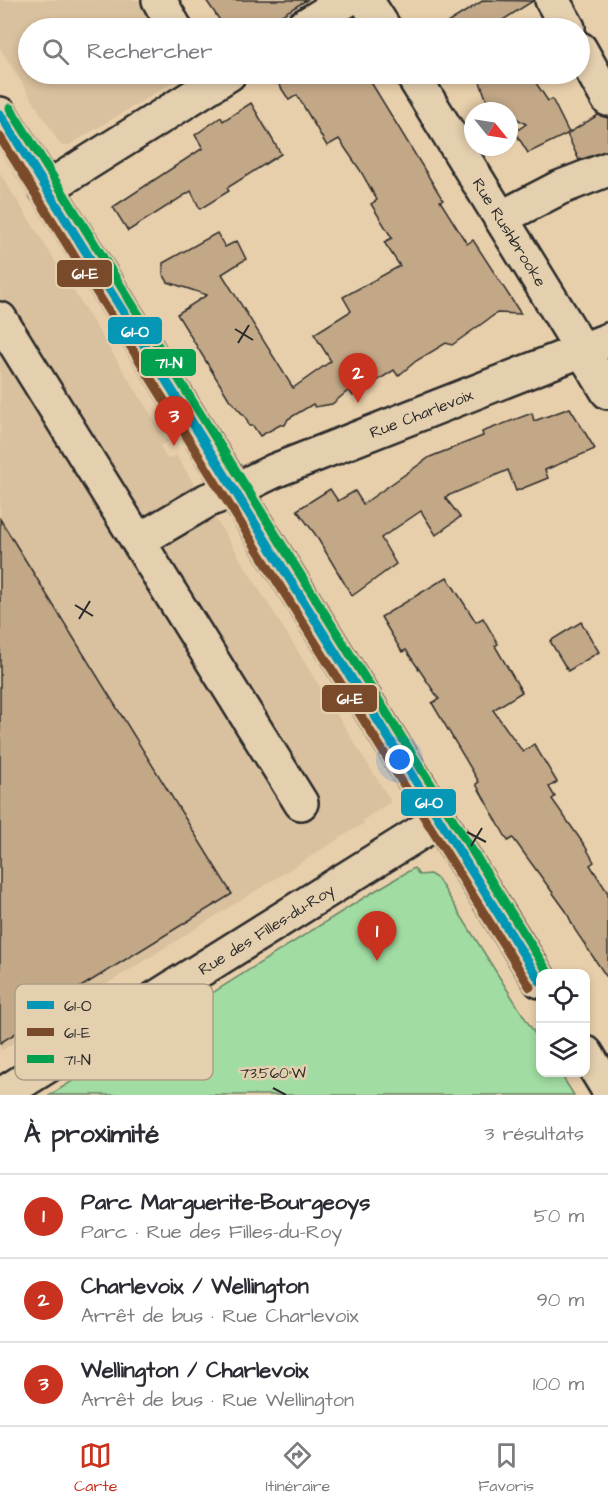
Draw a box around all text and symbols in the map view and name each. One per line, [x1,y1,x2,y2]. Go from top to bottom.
search box [18,18,590,84]
icon: search [39,35,72,68]
text: Rechercher [87,36,212,67]
north arrow [464,102,518,156]
street label: Rue Rushbrooke [467,174,552,291]
line badge: 61-E [56,259,113,288]
text: 61-E [72,263,99,285]
line badge: 61-O [107,316,163,345]
text: 61-O [121,321,149,343]
line badge: 71-N [140,348,197,377]
text: 71-N [155,352,182,374]
pin: 2 [338,354,378,403]
street label: Rue Charlevoix [366,384,477,444]
pin: 3 [154,396,194,446]
line badge: 61-E [321,684,378,713]
text: 61-E [337,688,364,710]
your location [385,745,414,774]
line badge: 61-O [400,788,457,817]
text: 61-O [415,792,443,814]
street label: Rue des Filles-du-Roy [194,879,339,982]
pin: 1 [358,912,397,961]
map controls [536,969,590,1077]
button: locate [536,969,590,1023]
legend [15,984,213,1080]
text: 61-O [64,995,92,1017]
text: 61-E [64,1022,91,1044]
button: layers [536,1023,590,1077]
text: 71-N [64,1049,91,1071]
text: 73.560°W [240,1063,306,1084]
text: À proximité [24,1116,159,1152]
text: 3 résultats [484,1120,584,1148]
text: Parc Marguerite-Bourgeoys [81,1187,370,1218]
text: 1 [42,1202,45,1230]
text: 50 m [534,1202,584,1230]
text: Parc · Rue des Filles-du-Roy [81,1218,342,1246]
text: Charlevoix / Wellington [81,1271,309,1302]
text: 2 [38,1286,49,1314]
text: 90 m [536,1286,584,1314]
text: Arrêt de bus · Rue Charlevoix [81,1302,359,1330]
text: Wellington / Charlevoix [81,1355,309,1386]
text: 3 [38,1370,49,1398]
text: 100 m [533,1370,584,1398]
text: Arrêt de bus · Rue Wellington [81,1386,354,1414]
tab: Carte [74,1439,117,1497]
tab: Itinéraire [265,1439,330,1497]
tab: Favoris [478,1439,534,1497]

